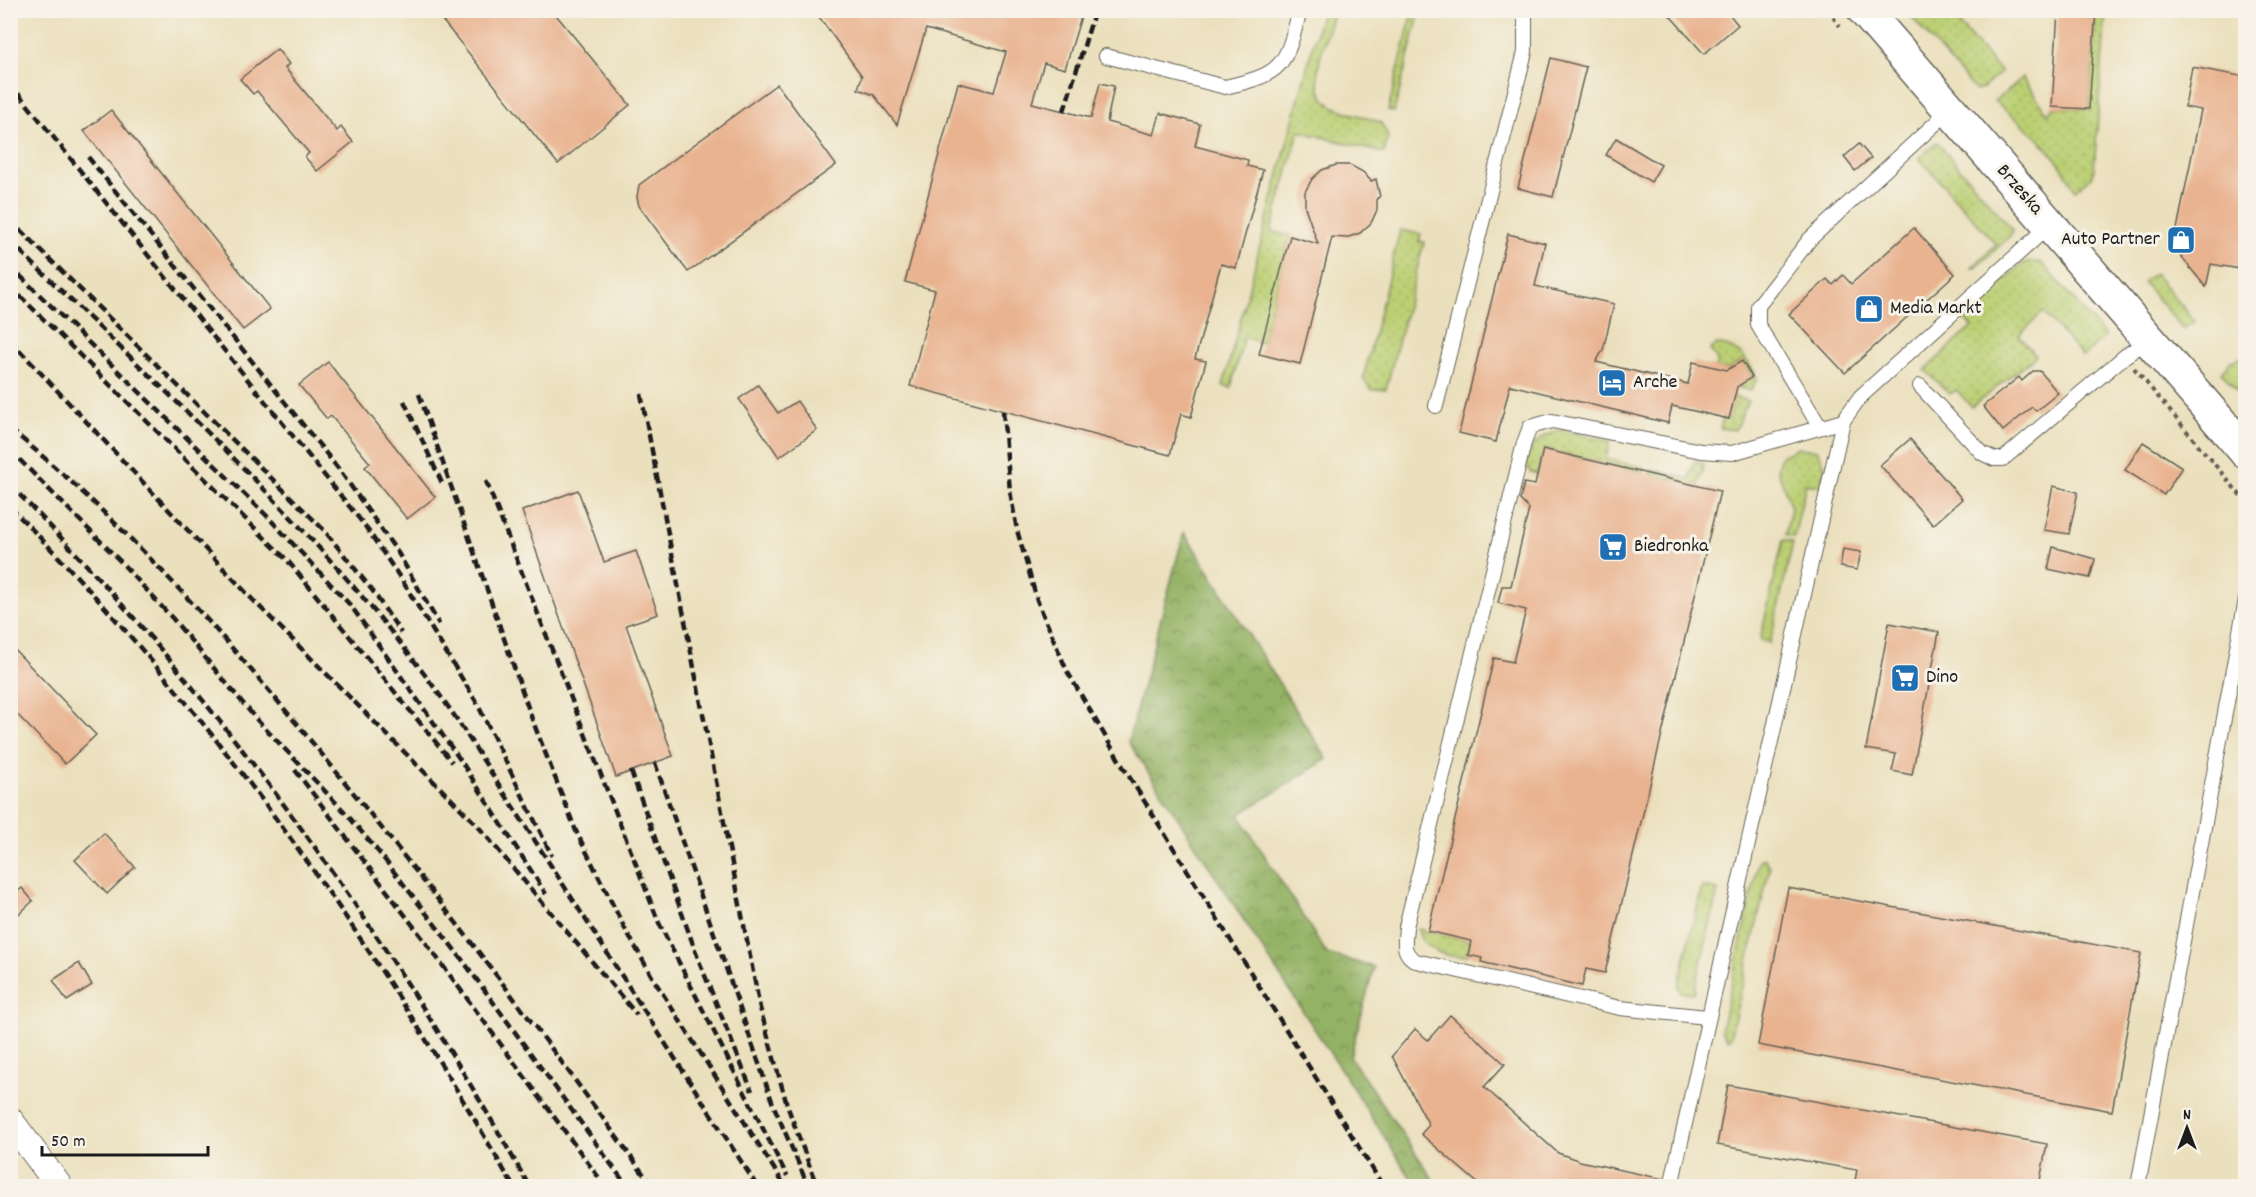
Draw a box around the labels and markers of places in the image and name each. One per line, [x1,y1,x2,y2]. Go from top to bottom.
shop icon: Auto Partner [2165,224,2197,256]
place label: Auto Partner [2061,226,2161,254]
shop icon: Media Markt [1853,293,1885,325]
place label: Media Markt [1890,295,1982,323]
hotel icon: Arche [1596,367,1628,399]
place label: Arche [1633,369,1678,397]
supermarket icon: Biedronka [1597,531,1629,563]
place label: Biedronka [1634,533,1709,561]
supermarket icon: Dino [1889,662,1921,694]
place label: Dino [1926,664,1958,692]

